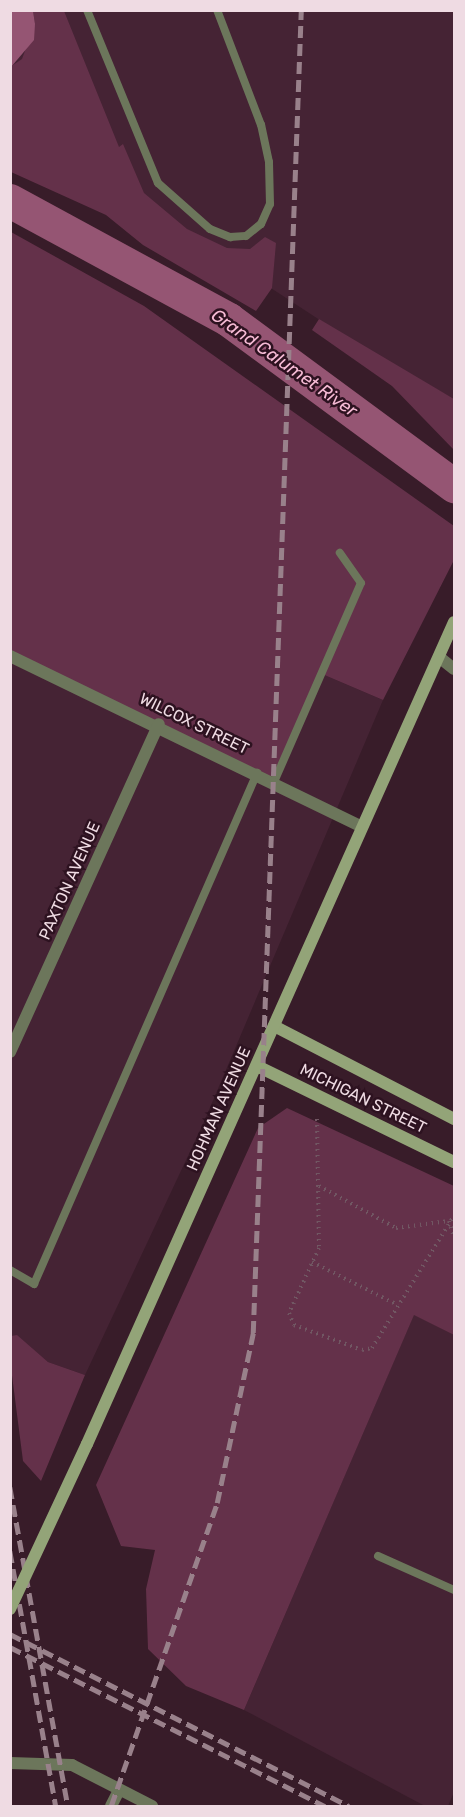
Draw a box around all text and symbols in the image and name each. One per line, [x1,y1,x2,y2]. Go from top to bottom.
water label: Grand Calumet River [207,304,361,422]
street label: WILCOX STREET [136,689,252,759]
street label: PAXTON AVENUE [35,819,105,943]
street label: HOHMAN AVENUE [183,1044,255,1174]
street label: MICHIGAN STREET [297,1060,429,1138]

